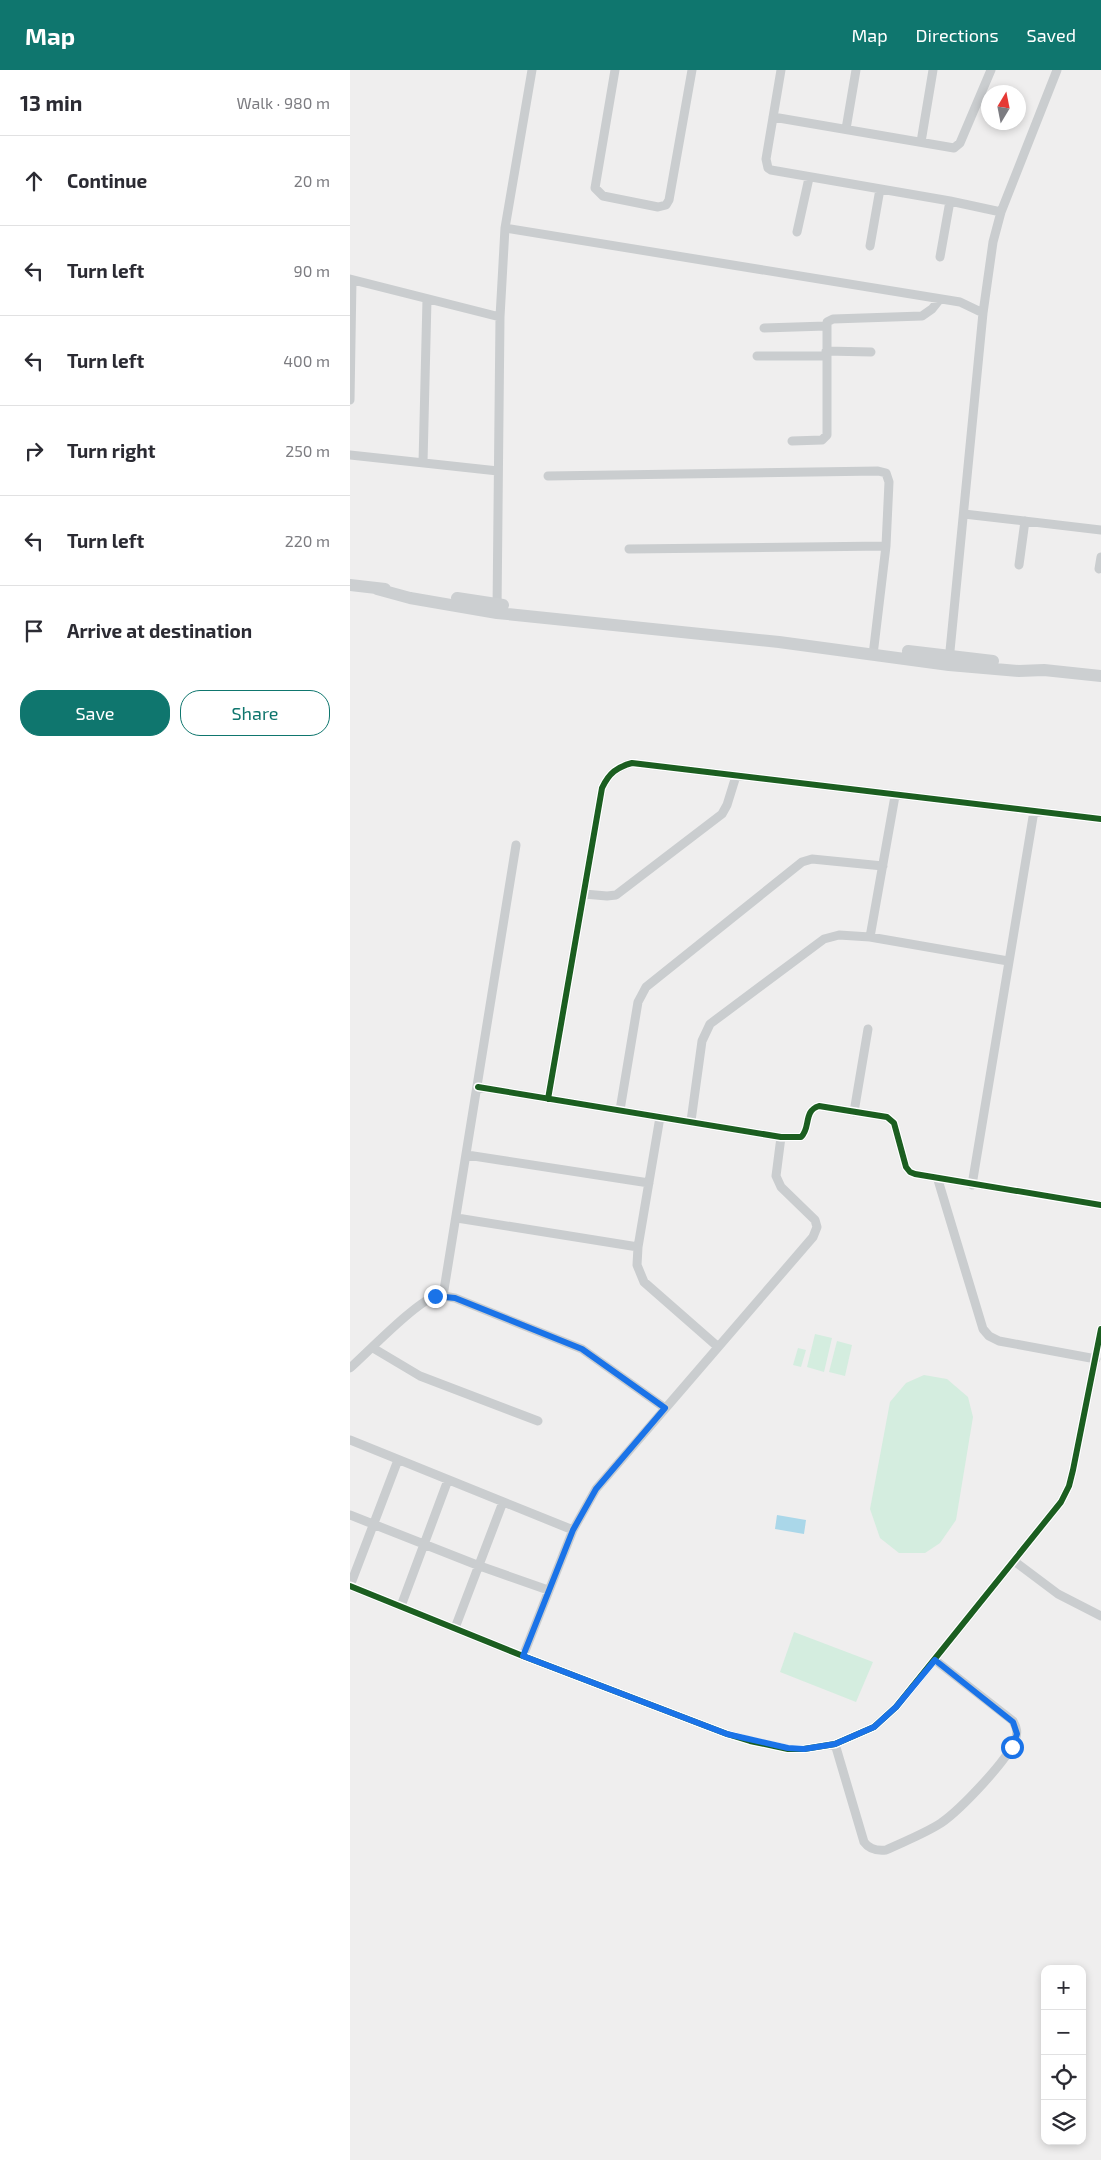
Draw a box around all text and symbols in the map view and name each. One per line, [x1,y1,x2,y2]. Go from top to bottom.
text: Map [25,21,75,50]
text: Map [851,24,888,46]
text: Directions [916,24,999,46]
text: Saved [1027,24,1076,46]
north arrow [981,85,1026,130]
text: 13 min [20,90,82,115]
text: Walk · 980 m [236,93,330,112]
icon: ahead [20,167,48,195]
text: Continue [67,169,147,192]
text: 20 m [294,171,330,190]
icon: left [20,257,48,285]
text: Turn left [67,259,144,282]
text: 90 m [294,261,330,280]
icon: left [20,347,48,375]
text: Turn left [67,349,144,372]
text: 400 m [283,351,330,370]
icon: right [20,437,48,465]
text: Turn right [67,439,155,462]
text: 250 m [285,441,330,460]
icon: left [20,527,48,555]
text: Turn left [67,529,144,552]
text: 220 m [285,531,330,550]
icon: arrive [20,617,48,645]
text: Arrive at destination [67,619,252,642]
button: Save [20,690,170,736]
button: Share [180,690,330,736]
route end [424,1285,447,1308]
route start [1001,1736,1024,1759]
map controls [1041,1965,1086,2145]
button: + [1041,1965,1086,2010]
button: − [1041,2010,1086,2055]
button: locate [1041,2055,1086,2100]
button: layers [1041,2100,1086,2145]

